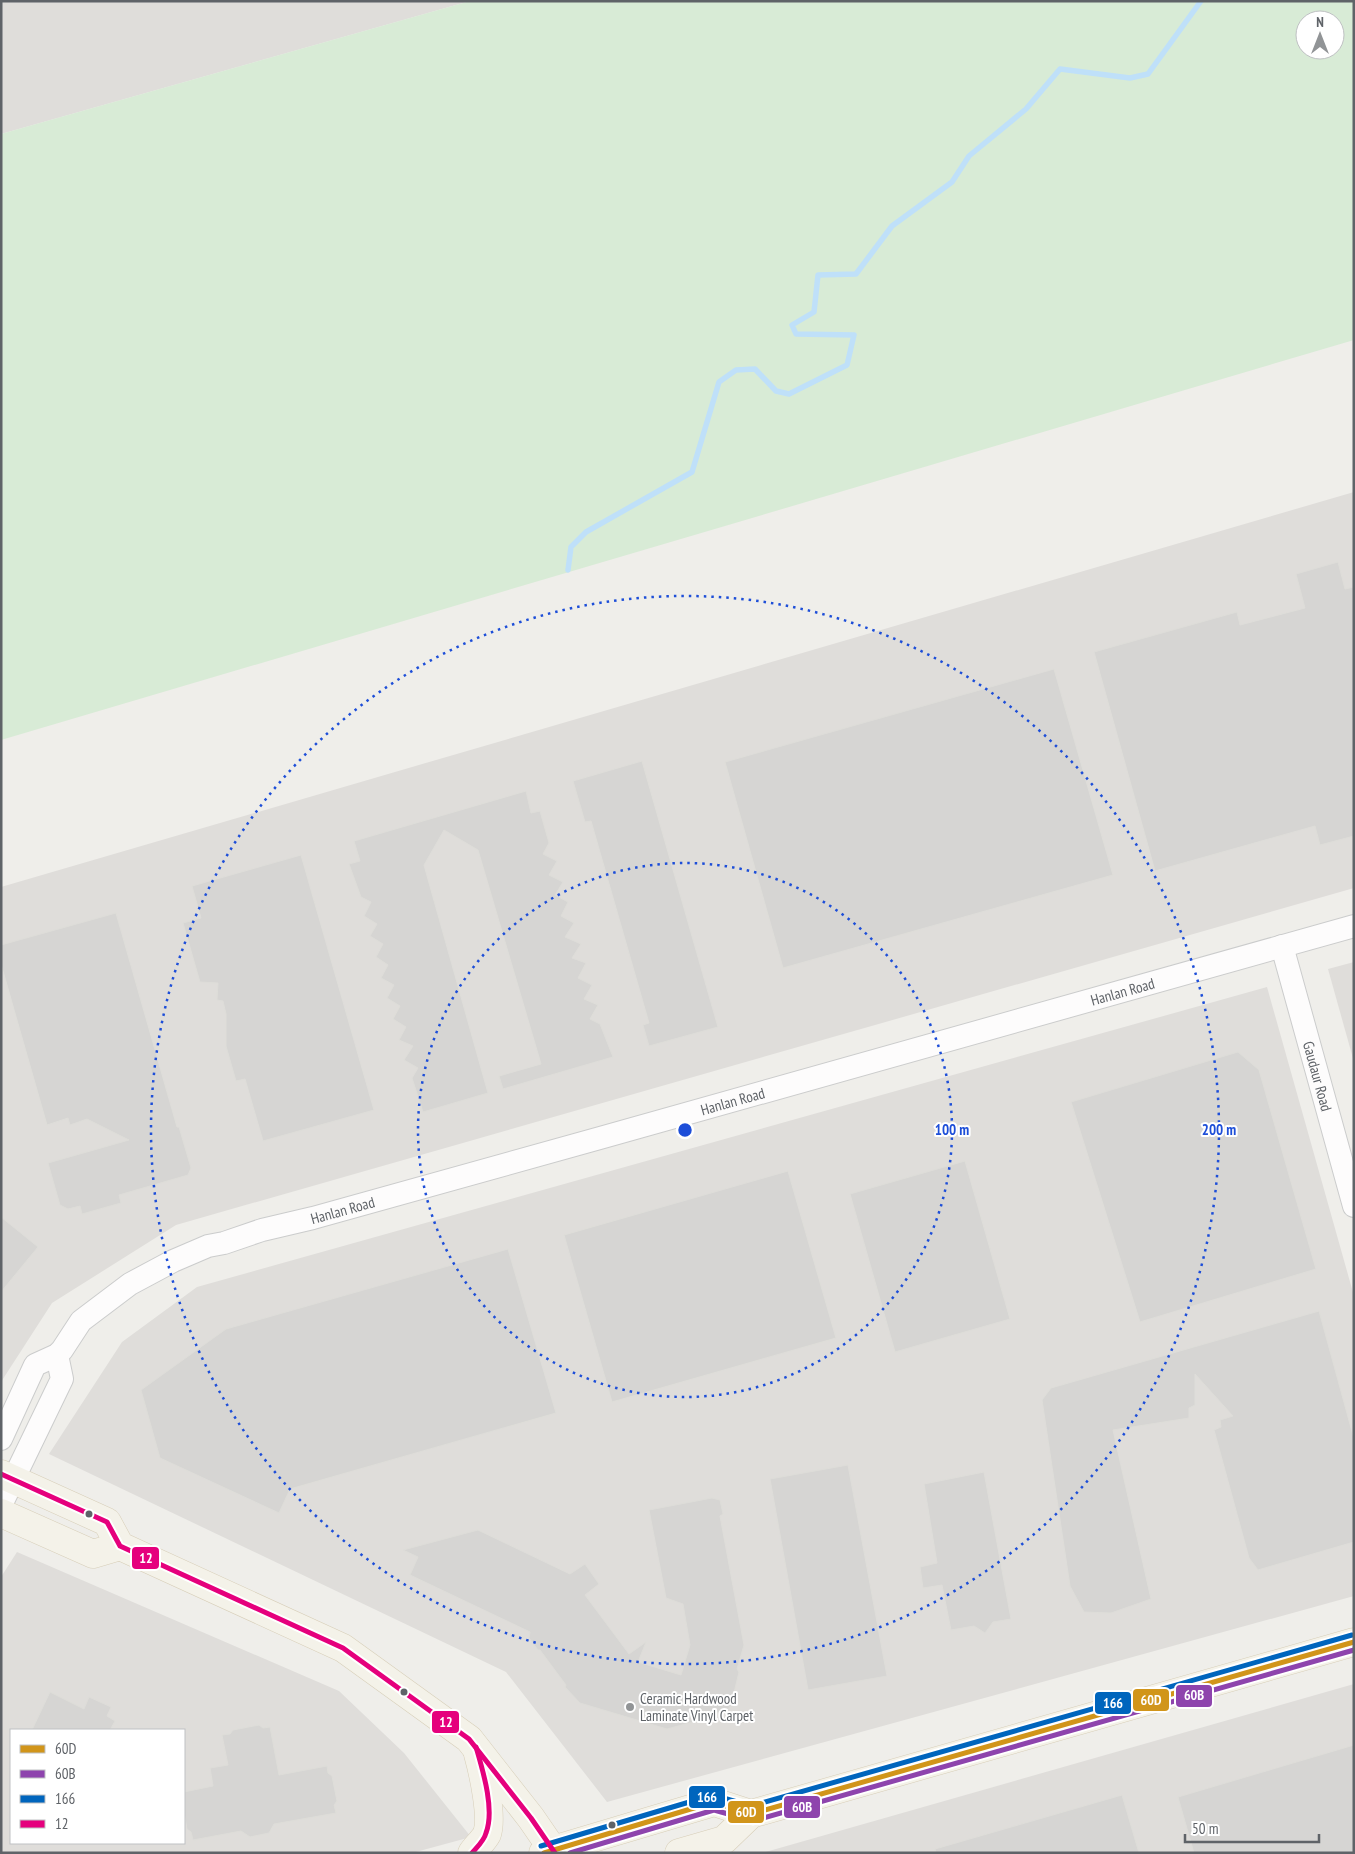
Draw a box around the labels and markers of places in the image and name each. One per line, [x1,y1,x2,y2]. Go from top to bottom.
centre of rings [676,1121,694,1139]
unlabelled marker [84,1509,94,1519]
unlabelled marker [399,1687,409,1697]
place label: Ceramic Hardwood Laminate Vinyl Carpet [640,1689,753,1725]
marker: Ceramic Hardwood Laminate Vinyl Carpet [624,1701,636,1713]
unlabelled marker [607,1820,617,1830]

